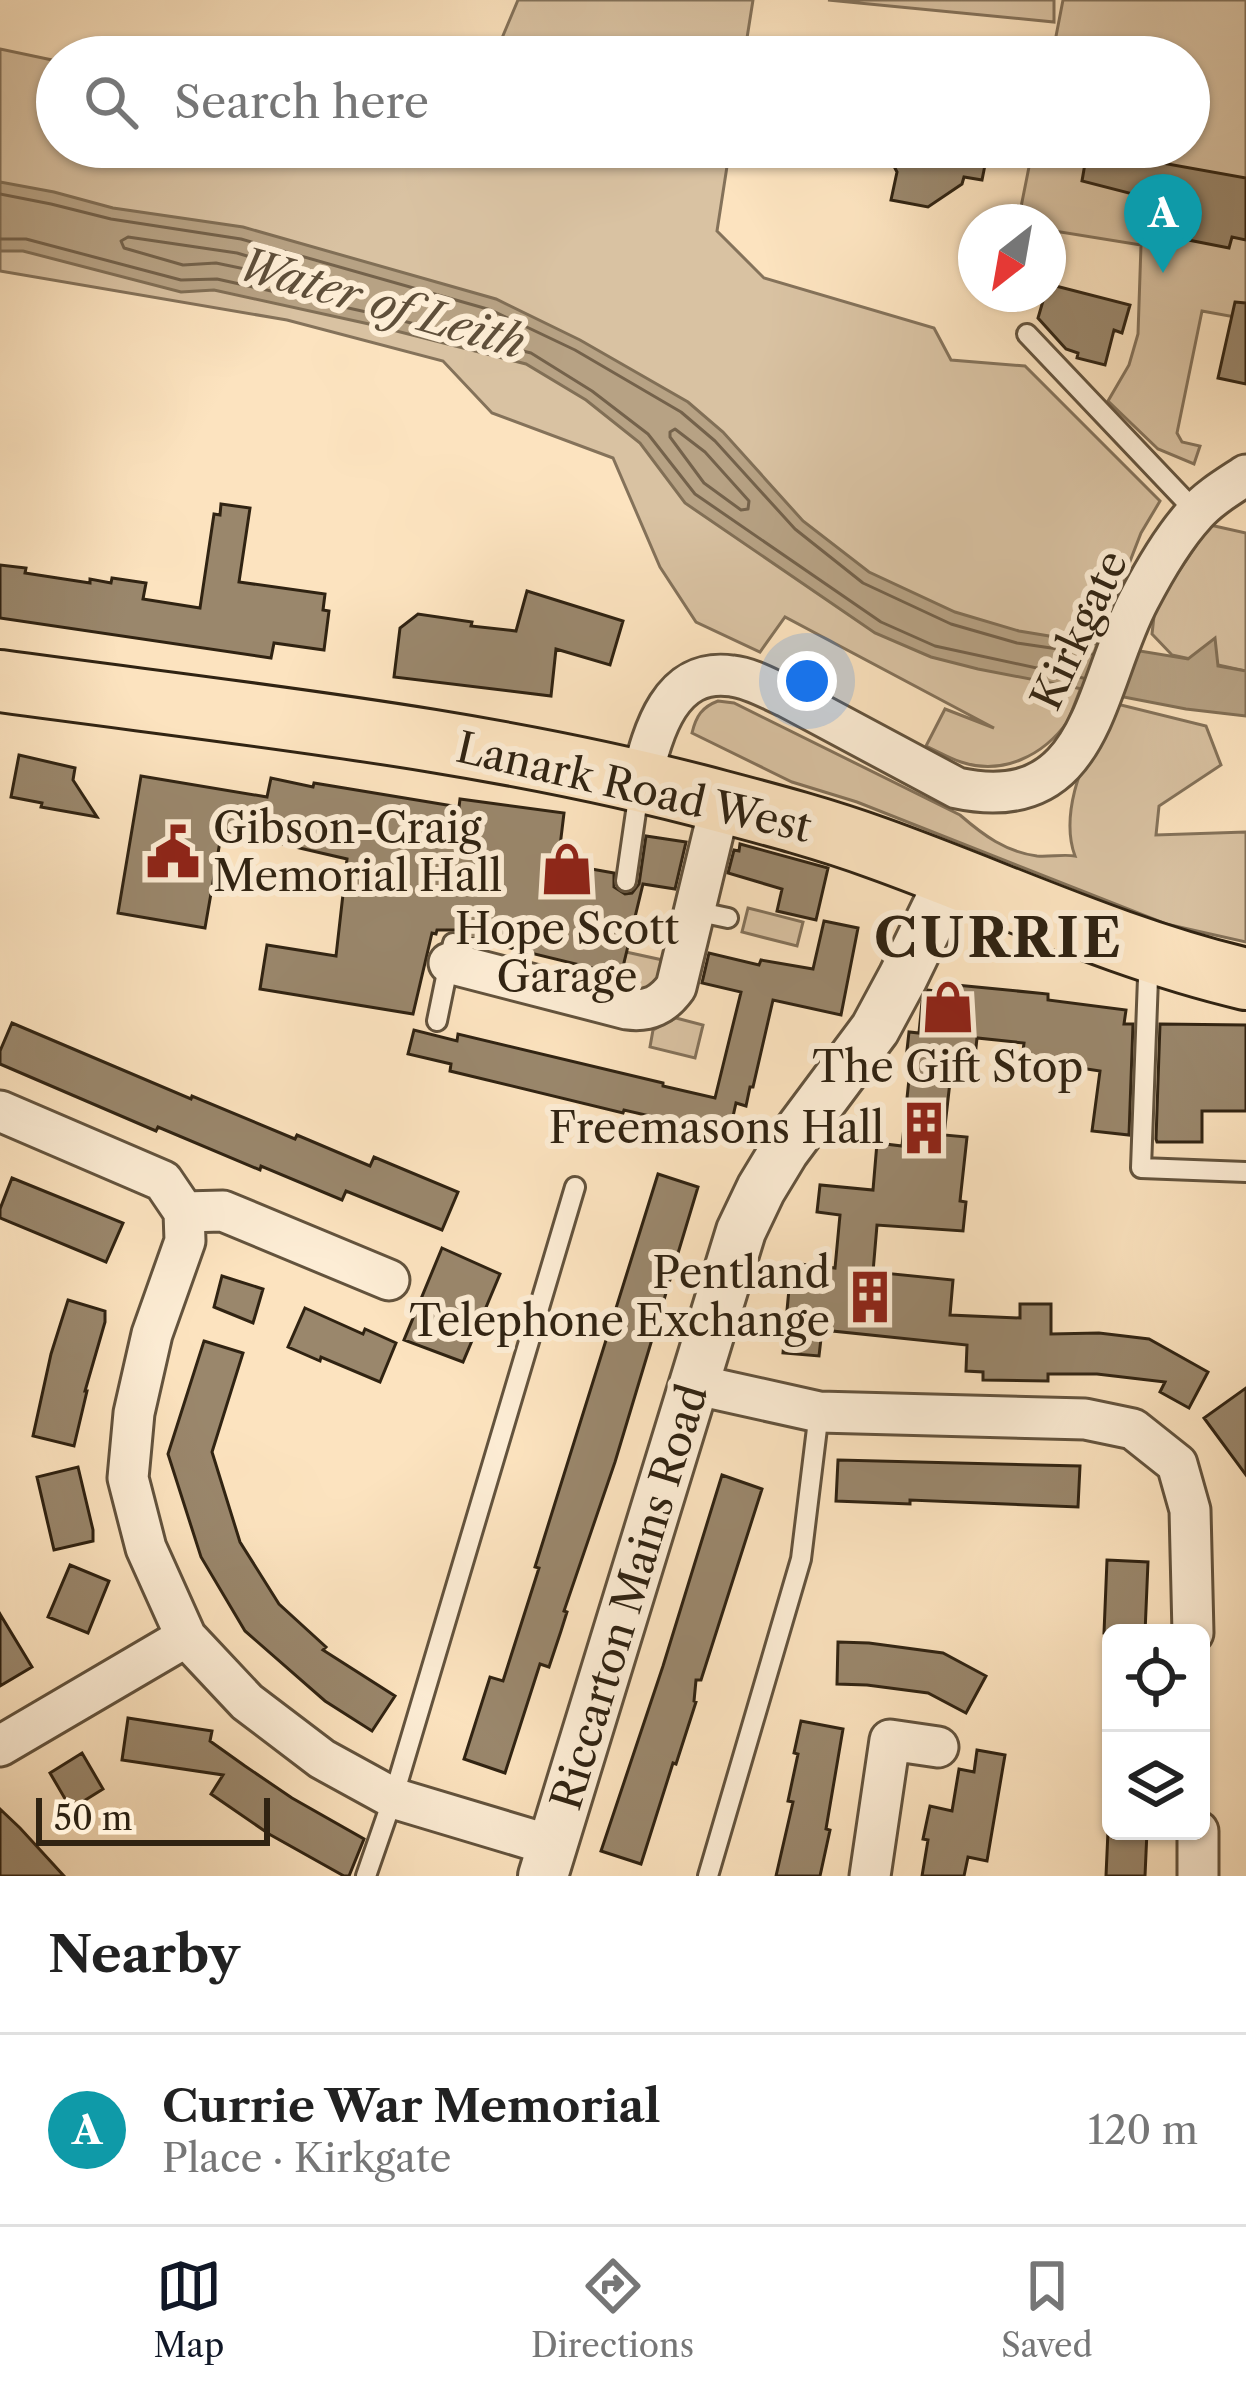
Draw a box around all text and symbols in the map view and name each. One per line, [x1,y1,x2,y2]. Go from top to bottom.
search box [36,36,1210,168]
icon: search [78,69,144,135]
text: Search here [174,74,429,130]
pin: A [1124,174,1202,273]
north arrow [958,204,1066,312]
water label: Water of Leith [232,235,532,371]
street label: Kirkgate [1020,542,1138,718]
your location [777,651,837,711]
street label: Lanark Road West [451,721,817,853]
place label: Gibson-Craig Memorial Hall [213,802,502,902]
public building icon: Gibson-Craig Memorial Hall [144,823,202,881]
shop icon: Hope Scott Garage [538,840,596,898]
place label: Hope Scott Garage [455,903,679,1003]
district label: CURRIE [874,905,1124,971]
shop icon: The Gift Stop [919,978,977,1036]
place label: The Gift Stop [813,1041,1083,1093]
building icon: Freemasons Hall [895,1099,953,1157]
place label: Freemasons Hall [549,1102,884,1154]
place label: Pentland Telephone Exchange [409,1247,830,1347]
building icon: Pentland Telephone Exchange [841,1268,899,1326]
street label: Riccarton Mains Road [539,1378,719,1816]
map controls [1102,1624,1210,1840]
button: locate [1102,1624,1210,1732]
button: layers [1102,1732,1210,1840]
scale bar [36,1792,270,1845]
text: 50 m [54,1798,132,1839]
text: Nearby [48,1923,240,1985]
text: Currie War Memorial [162,2078,660,2134]
text: A [72,2106,102,2154]
text: 120 m [1088,2106,1198,2154]
text: Place · Kirkgate [162,2134,451,2182]
tab: Map [153,2253,224,2366]
tab: Directions [531,2253,694,2366]
tab: Saved [1001,2253,1093,2366]

